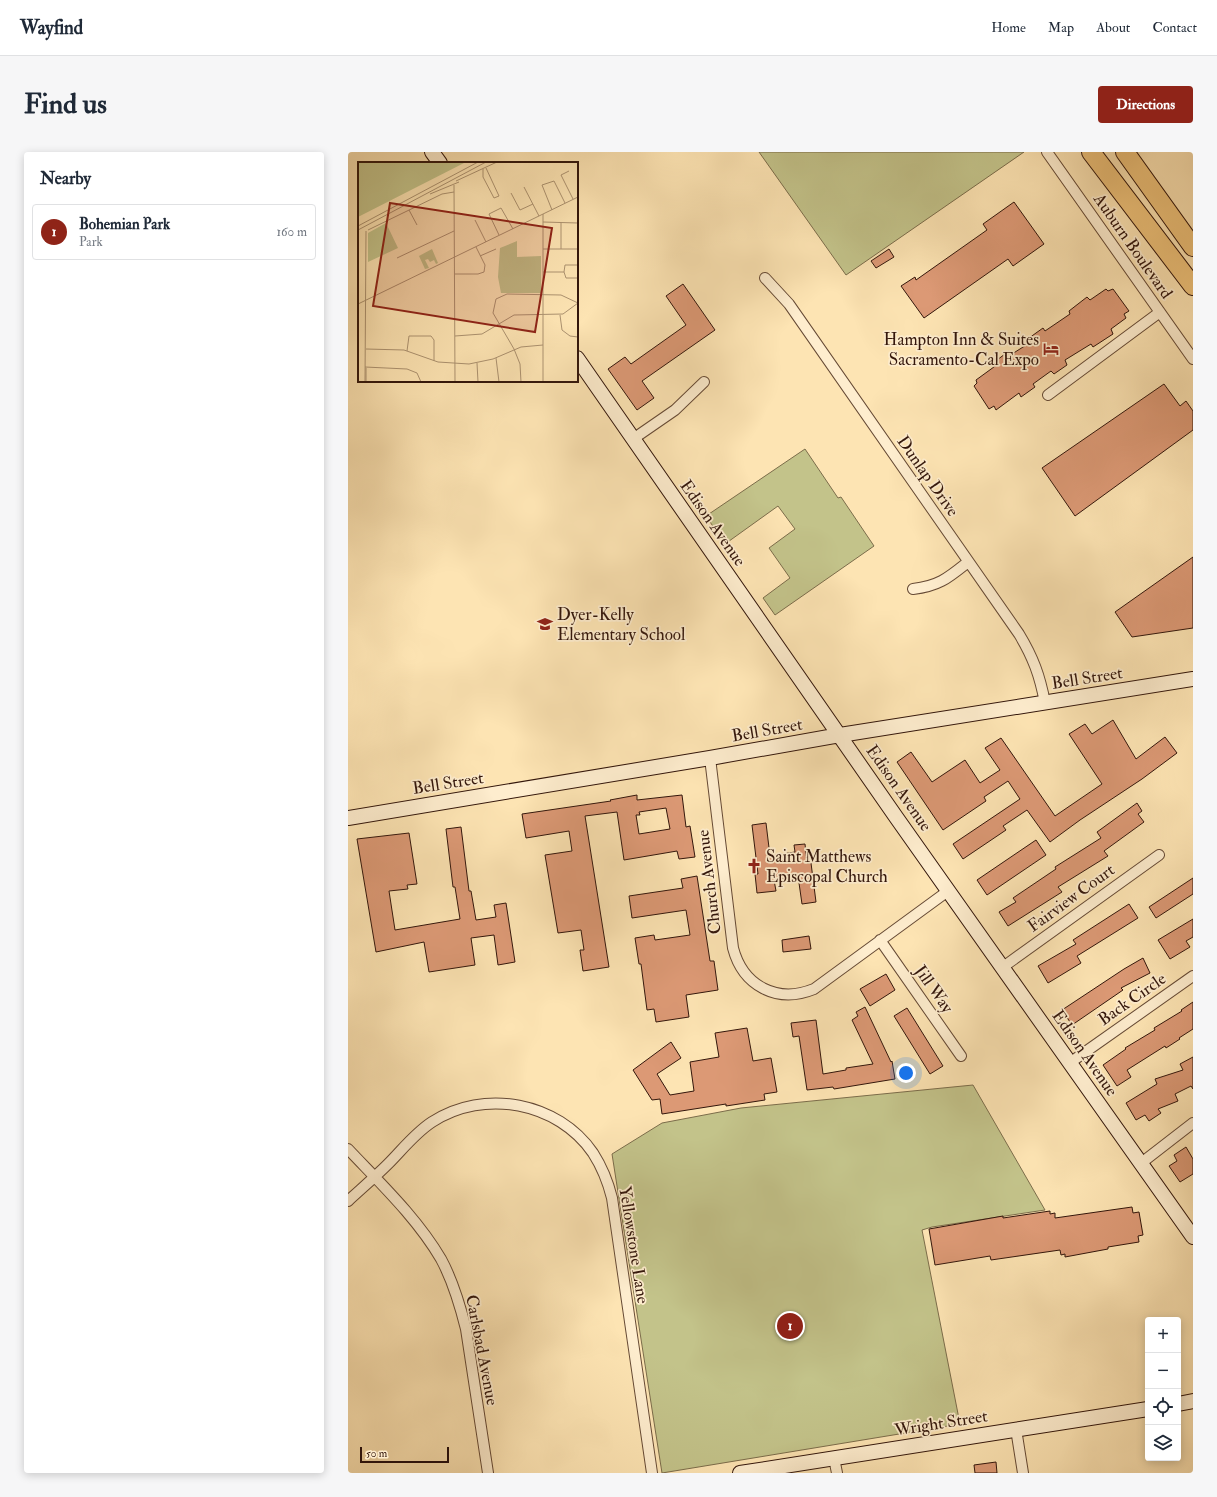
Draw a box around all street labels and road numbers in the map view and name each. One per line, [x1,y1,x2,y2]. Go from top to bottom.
street label: Auburn Boulevard [1088,189,1177,303]
street label: Dunlap Drive [892,432,964,521]
street label: Edison Avenue [676,476,750,570]
street label: Bell Street [1050,662,1124,694]
street label: Bell Street [730,713,805,747]
street label: Edison Avenue [862,741,936,835]
street label: Bell Street [411,767,485,799]
street label: Church Avenue [692,829,726,935]
street label: Fairview Court [1023,859,1119,937]
street label: Jill Way [909,960,958,1018]
street label: Back Circle [1094,968,1170,1030]
street label: Edison Avenue [1048,1006,1122,1100]
street label: Yellowstone Lane [614,1185,654,1305]
street label: Carlsbad Avenue [461,1293,503,1407]
street label: Wright Street [892,1405,990,1441]

